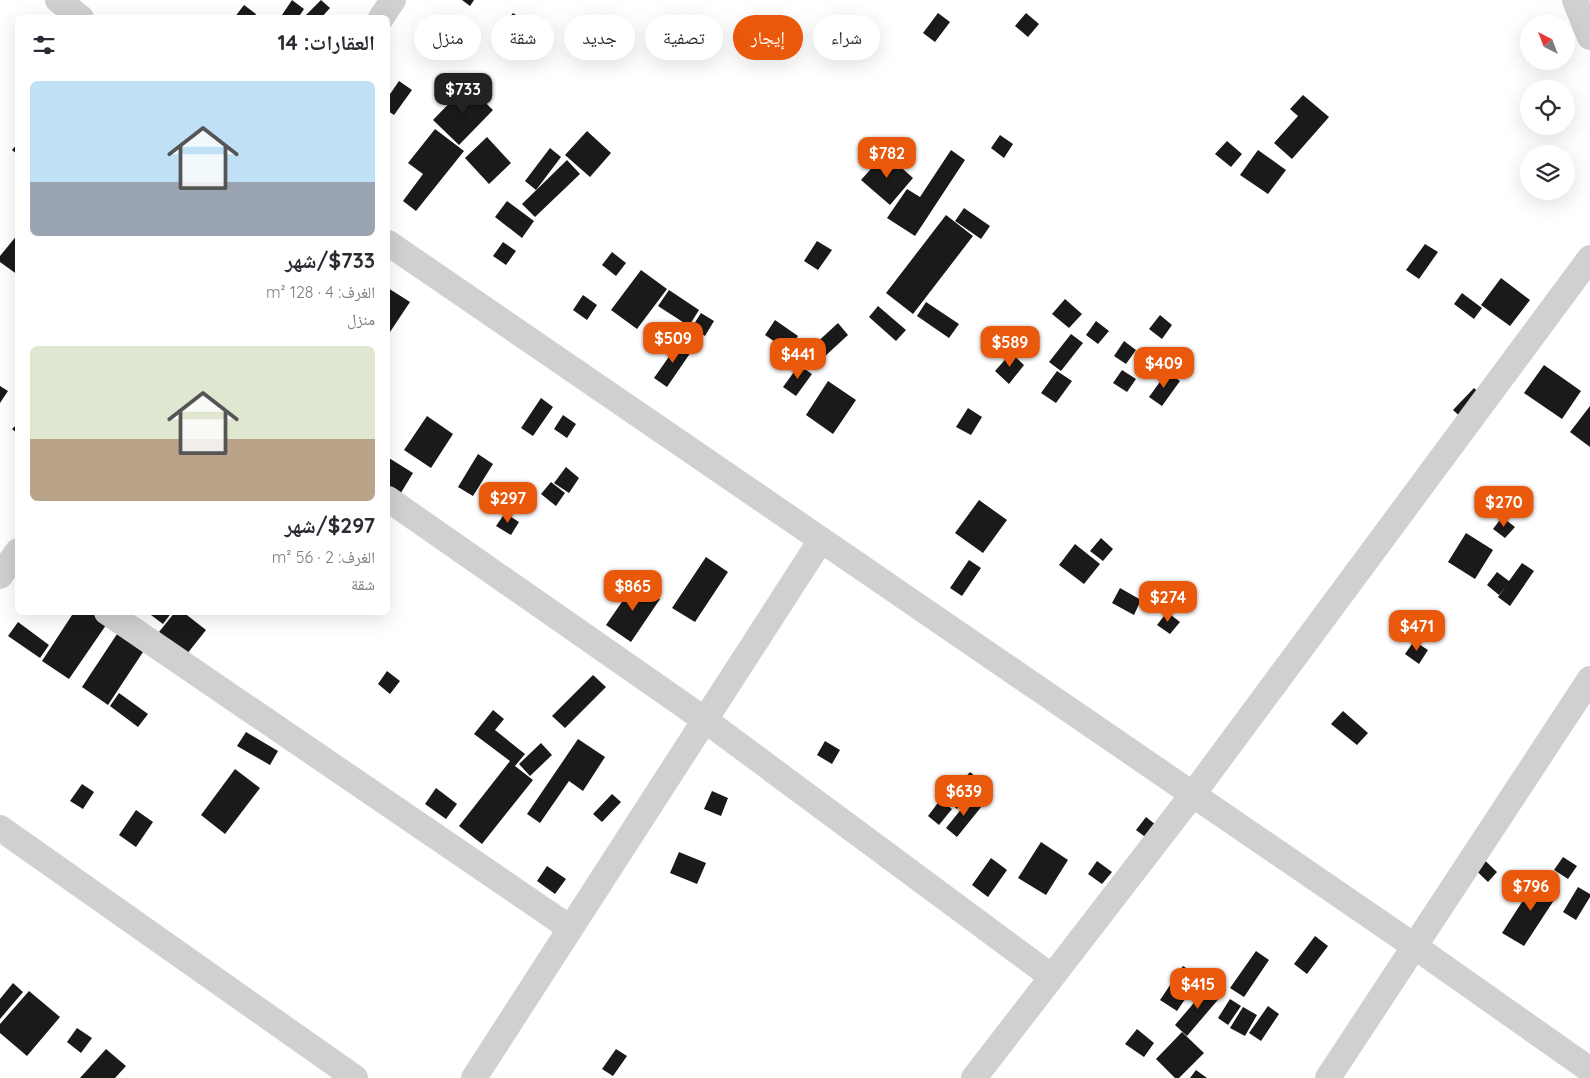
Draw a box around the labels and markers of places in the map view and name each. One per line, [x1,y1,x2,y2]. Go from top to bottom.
pin: $733 [433,72,493,115]
pin: $782 [857,136,917,179]
pin: $509 [643,322,703,364]
pin: $589 [980,326,1040,368]
pin: $441 [768,338,828,380]
pin: $409 [1134,346,1194,389]
pin: $297 [478,482,538,524]
pin: $270 [1474,486,1534,528]
pin: $865 [603,570,663,612]
pin: $274 [1138,580,1198,623]
pin: $471 [1387,610,1447,652]
pin: $639 [934,774,994,817]
pin: $796 [1501,870,1561,912]
pin: $415 [1168,968,1228,1010]

